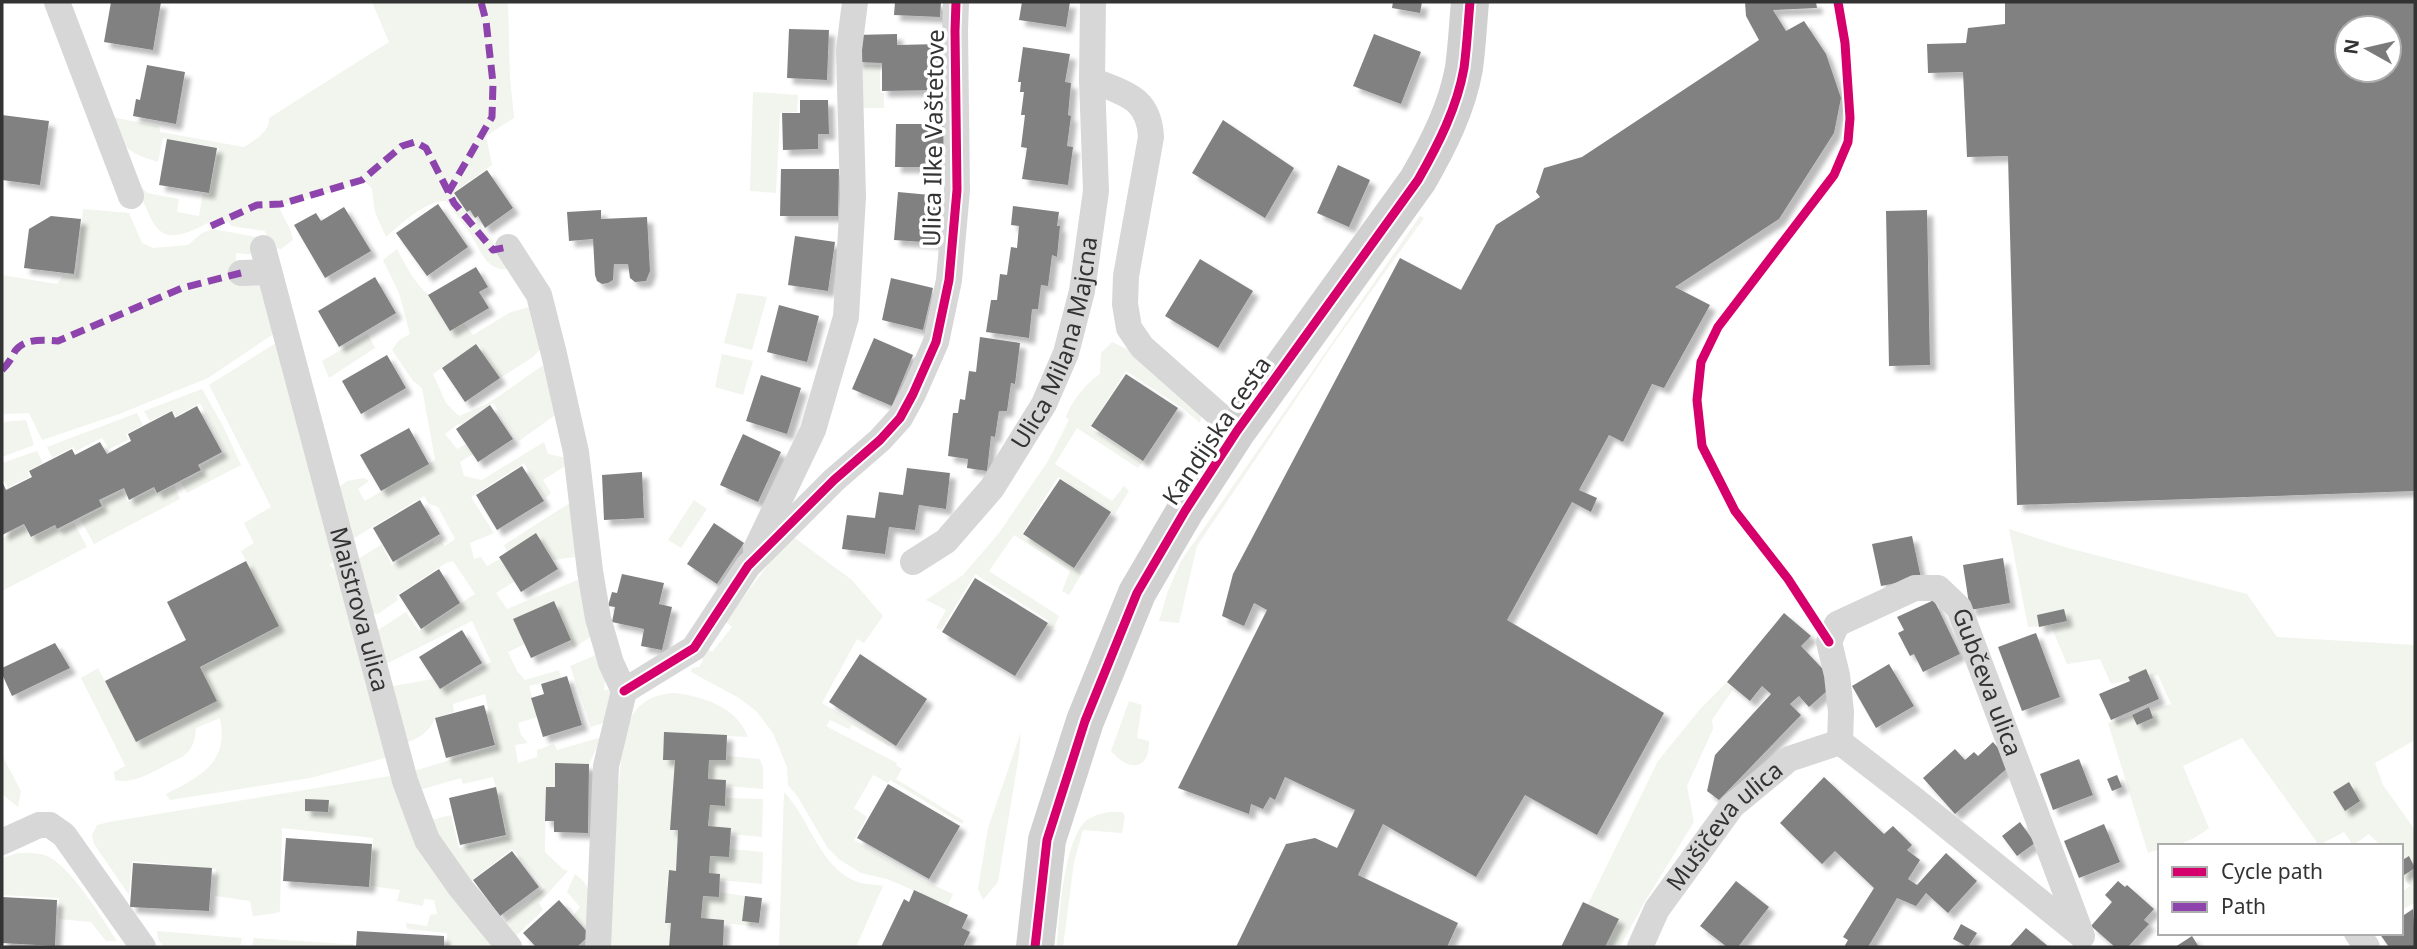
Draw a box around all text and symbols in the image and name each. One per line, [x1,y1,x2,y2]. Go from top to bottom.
north arrow [2333,14,2403,84]
street label: Ulica Ilke Vaštetove [914,29,951,247]
text: N [2337,37,2365,56]
street label: Ulica Milana Majcna [1002,234,1104,455]
street label: Kandijska cesta [1154,349,1278,511]
street label: Maistrova ulica [323,523,398,695]
street label: Gubčeva ulica [1945,603,2031,760]
street label: Mušičeva ulica [1658,753,1789,897]
legend [2158,844,2403,935]
text: Cycle path [2221,857,2323,885]
text: Path [2221,892,2266,920]

